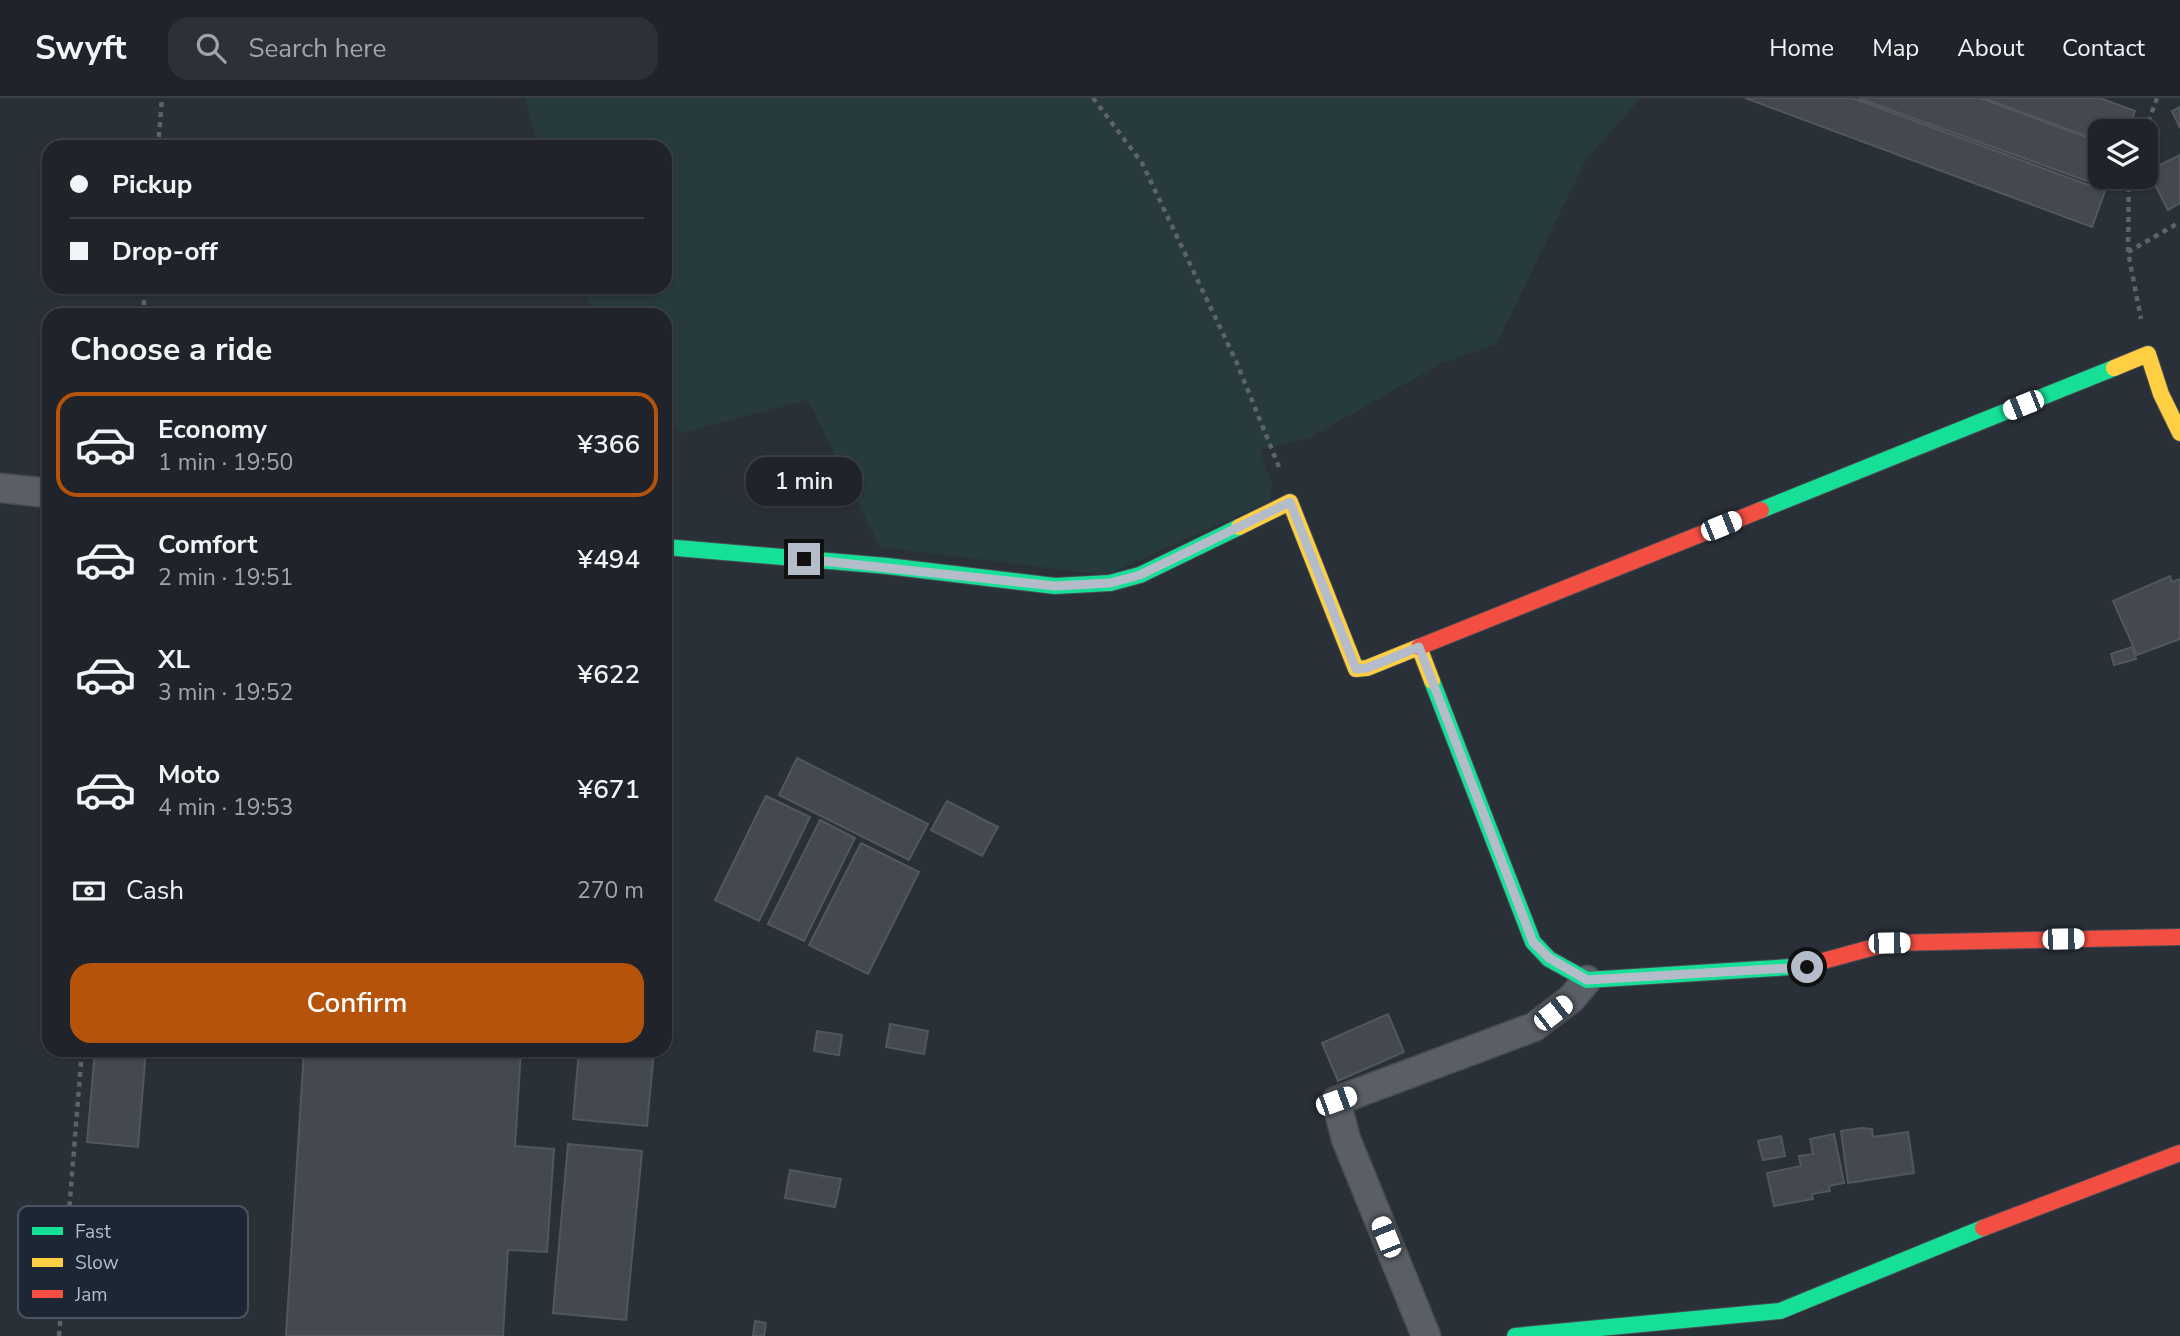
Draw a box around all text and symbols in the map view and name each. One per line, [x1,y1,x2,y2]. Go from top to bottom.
search box [168,17,658,80]
text: Swyft [35,26,126,71]
icon: search [192,29,230,67]
text: Search here [248,31,386,66]
text: Home [1769,32,1834,64]
text: Map [1872,32,1919,64]
text: About [1957,32,2024,64]
text: Contact [2062,32,2145,64]
map controls [2088,119,2158,189]
button: layers [2088,119,2158,189]
text: Pickup [112,167,192,202]
text: Drop-off [112,234,218,269]
text: Choose a ride [70,328,272,371]
car [2000,387,2047,423]
text: Economy [158,412,267,447]
icon: car [74,413,137,476]
text: ¥366 [578,427,640,462]
text: 1 min · 19:50 [158,447,293,478]
callout: 1 min [746,458,862,506]
text: 1 min [775,466,833,497]
car [1698,508,1745,544]
text: Comfort [158,527,258,562]
icon: car [74,528,137,591]
text: ¥494 [578,542,640,577]
route end [788,543,820,575]
text: 2 min · 19:51 [158,562,293,593]
text: XL [158,642,190,677]
icon: car [74,643,137,706]
text: ¥622 [578,657,640,692]
text: 3 min · 19:52 [158,677,293,708]
text: Moto [158,757,220,792]
icon: car [74,758,137,821]
text: ¥671 [578,772,640,807]
text: 4 min · 19:53 [158,792,293,823]
icon: cash [70,872,108,910]
text: Cash [126,873,184,908]
text: 270 m [577,875,644,906]
car [2042,928,2085,950]
car [1868,932,1911,954]
route start [1791,951,1823,983]
button: Confirm [70,963,644,1043]
car [1530,992,1577,1034]
car [1313,1084,1360,1118]
legend [18,1206,248,1318]
car [1369,1214,1404,1260]
text: Fast [75,1219,111,1245]
text: Slow [75,1250,119,1276]
text: Jam [74,1282,108,1308]

